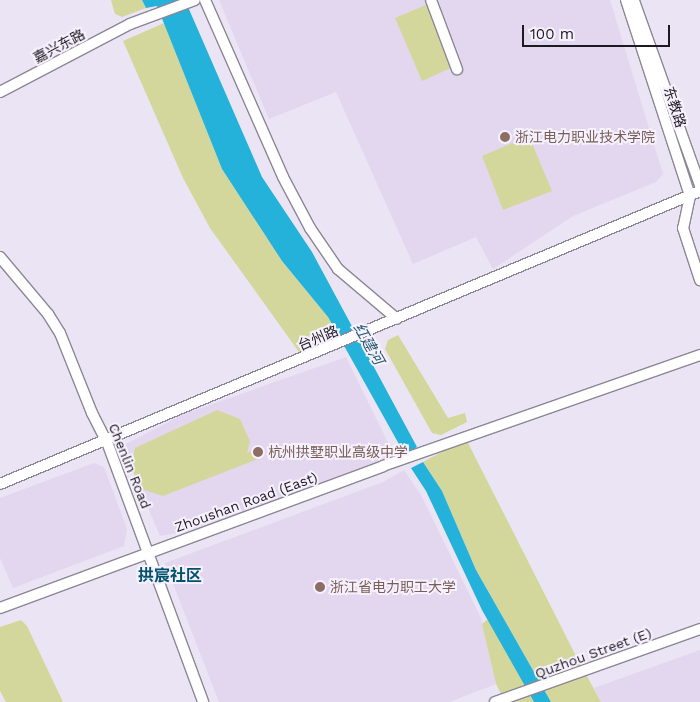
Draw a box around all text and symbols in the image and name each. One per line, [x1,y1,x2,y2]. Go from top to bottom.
scale bar [525,15,672,47]
street label: 嘉兴东路 [30,25,88,67]
text: 100 m [530,25,574,43]
street label: 东教路 [661,84,689,130]
place label: 浙江电力职业技术学院 [515,129,655,145]
marker: 浙江电力职业技术学院 [499,131,511,143]
water label: 红建河 [349,320,387,368]
street label: 台州路 [295,322,341,354]
street label: Chenlin Road [105,421,155,511]
place label: 杭州拱墅职业高级中学 [268,444,408,460]
marker: 杭州拱墅职业高级中学 [252,446,264,458]
street label: Zhoushan Road (East) [173,468,319,536]
district label: 拱宸社区 [138,566,202,586]
place label: 浙江省电力职工大学 [330,579,456,595]
marker: 浙江省电力职工大学 [314,581,326,593]
street label: Quzhou Street (E) [533,624,653,682]

